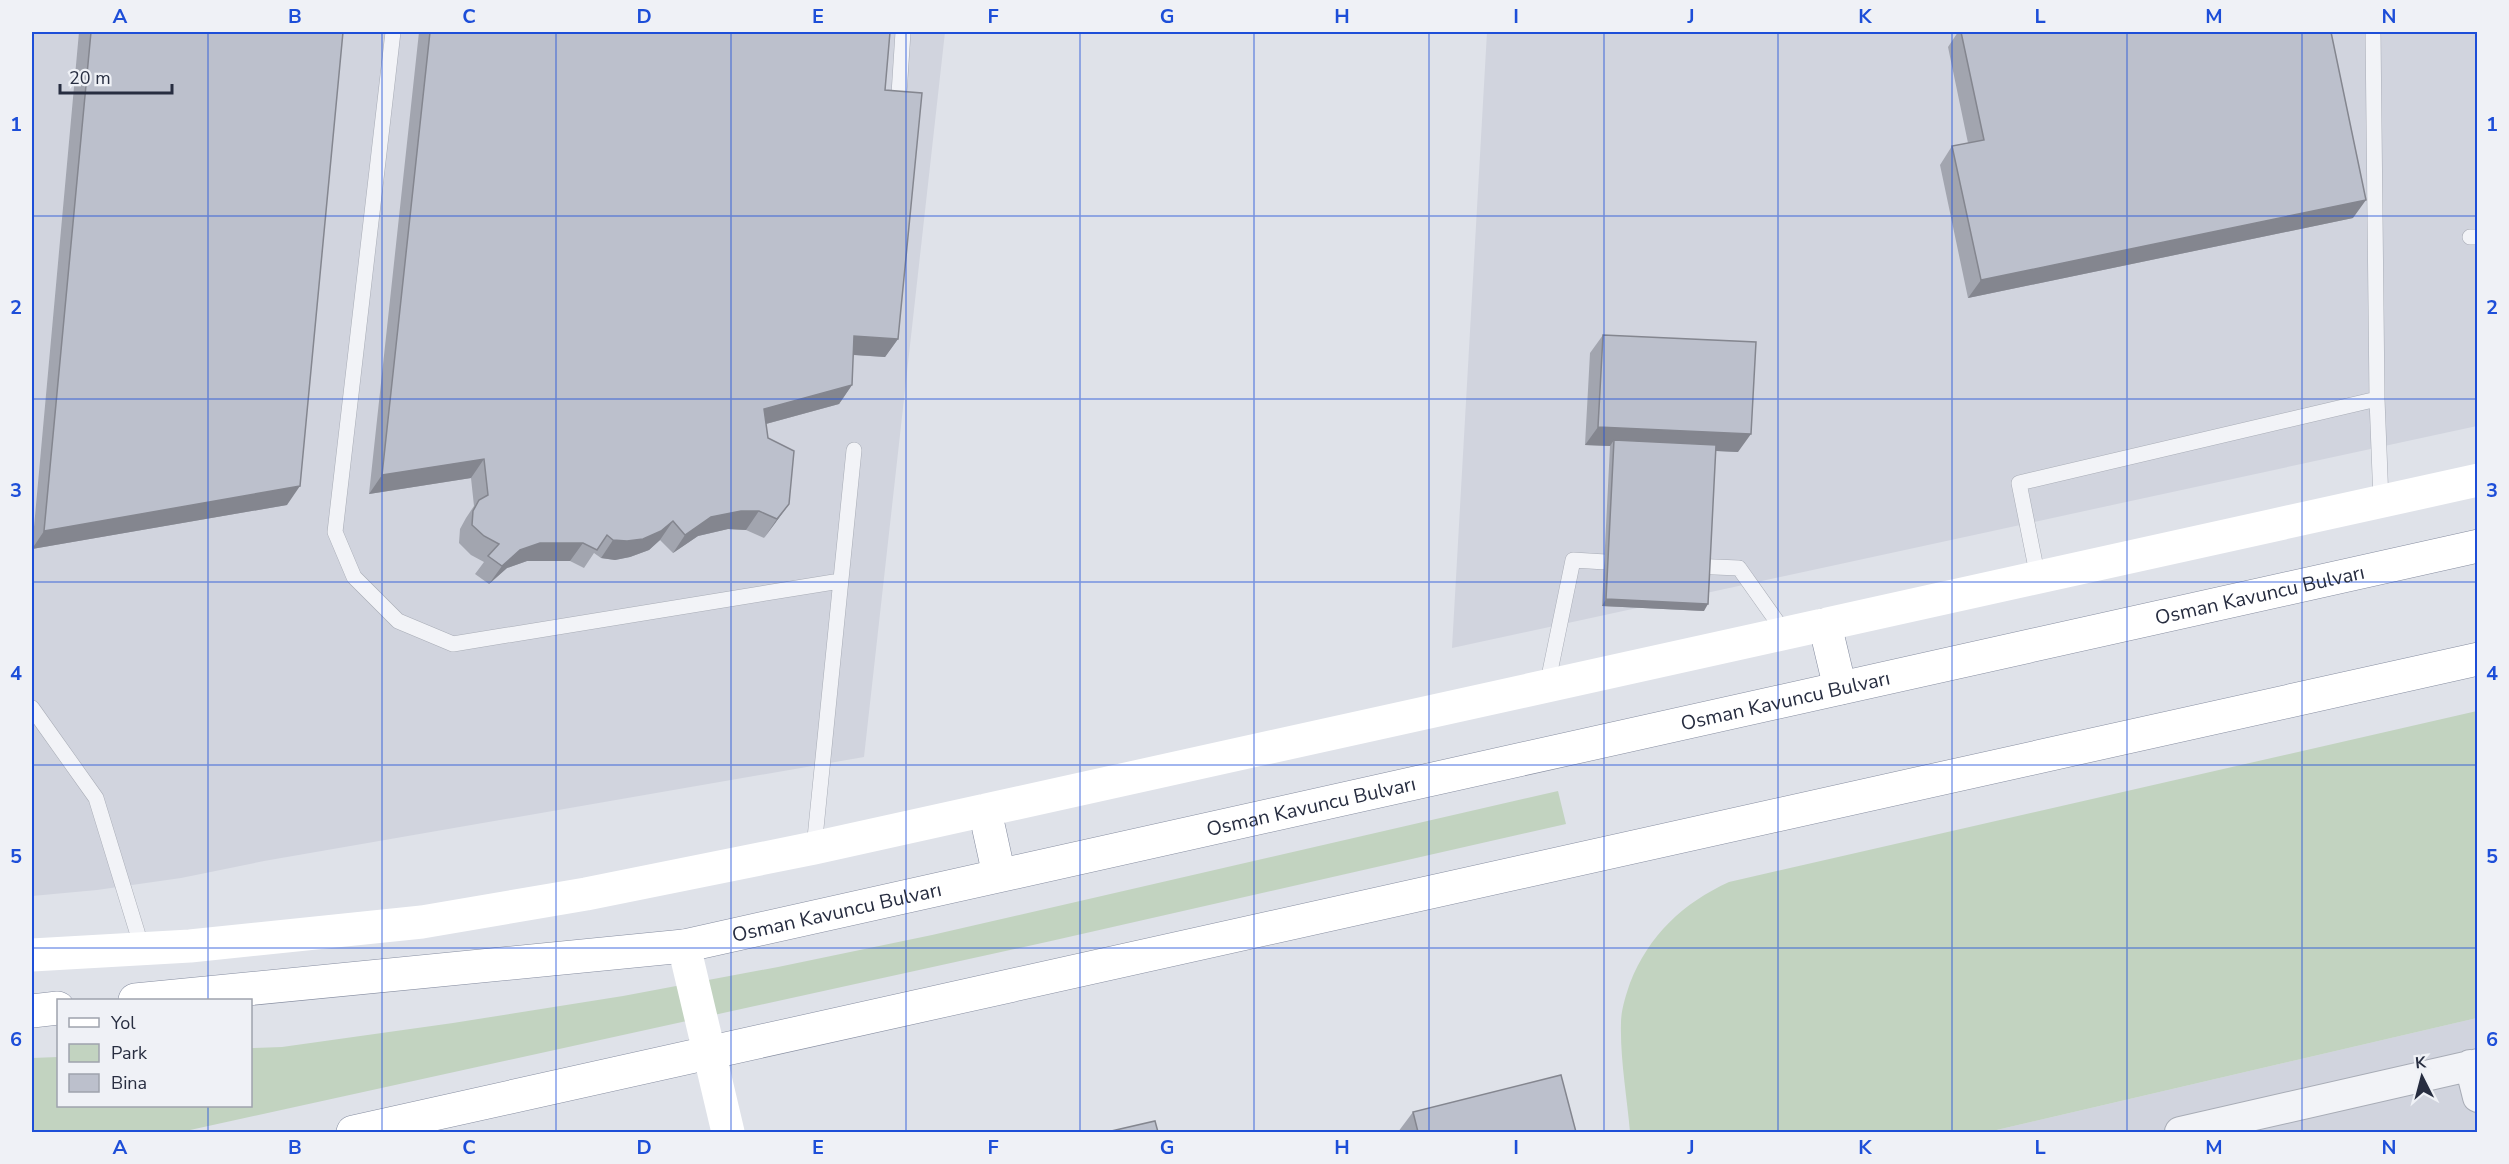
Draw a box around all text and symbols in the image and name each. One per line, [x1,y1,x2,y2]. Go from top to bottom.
text: A [113,3,128,30]
text: B [288,3,302,30]
text: C [462,3,476,30]
text: D [636,3,652,30]
text: E [812,3,824,30]
text: F [987,3,999,30]
text: G [1160,3,1174,30]
text: H [1334,3,1350,30]
text: I [1513,3,1519,30]
text: J [1686,3,1695,30]
text: K [1858,3,1872,30]
text: L [2034,3,2046,30]
text: M [2205,3,2223,30]
text: N [2382,3,2396,30]
scale bar [60,57,172,95]
text: 20 m [69,66,111,90]
text: 1 [10,111,22,138]
text: 1 [2486,111,2498,138]
text: 2 [10,294,22,321]
text: 2 [2486,294,2498,321]
text: 3 [10,477,22,504]
text: 3 [2486,477,2498,504]
street label: Osman Kavuncu Bulvarı [2153,559,2367,632]
text: 4 [10,660,22,687]
text: 4 [2486,660,2498,687]
street label: Osman Kavuncu Bulvarı [1678,664,1893,737]
street label: Osman Kavuncu Bulvarı [1204,770,1418,843]
text: 5 [10,843,22,870]
text: 5 [2486,843,2498,870]
street label: Osman Kavuncu Bulvarı [729,876,944,949]
legend [57,999,252,1107]
text: Yol [110,1011,136,1035]
text: 6 [10,1026,22,1053]
text: 6 [2486,1026,2498,1053]
text: Park [111,1041,148,1065]
north arrow [2392,1047,2452,1107]
text: K [2414,1051,2428,1075]
text: Bina [111,1071,147,1095]
text: A [113,1134,128,1161]
text: B [288,1134,302,1161]
text: C [462,1134,476,1161]
text: D [636,1134,652,1161]
text: E [812,1134,824,1161]
text: F [987,1134,999,1161]
text: G [1160,1134,1174,1161]
text: H [1334,1134,1350,1161]
text: I [1513,1134,1519,1161]
text: J [1686,1134,1695,1161]
text: K [1858,1134,1872,1161]
text: L [2034,1134,2046,1161]
text: M [2205,1134,2223,1161]
text: N [2382,1134,2396,1161]

